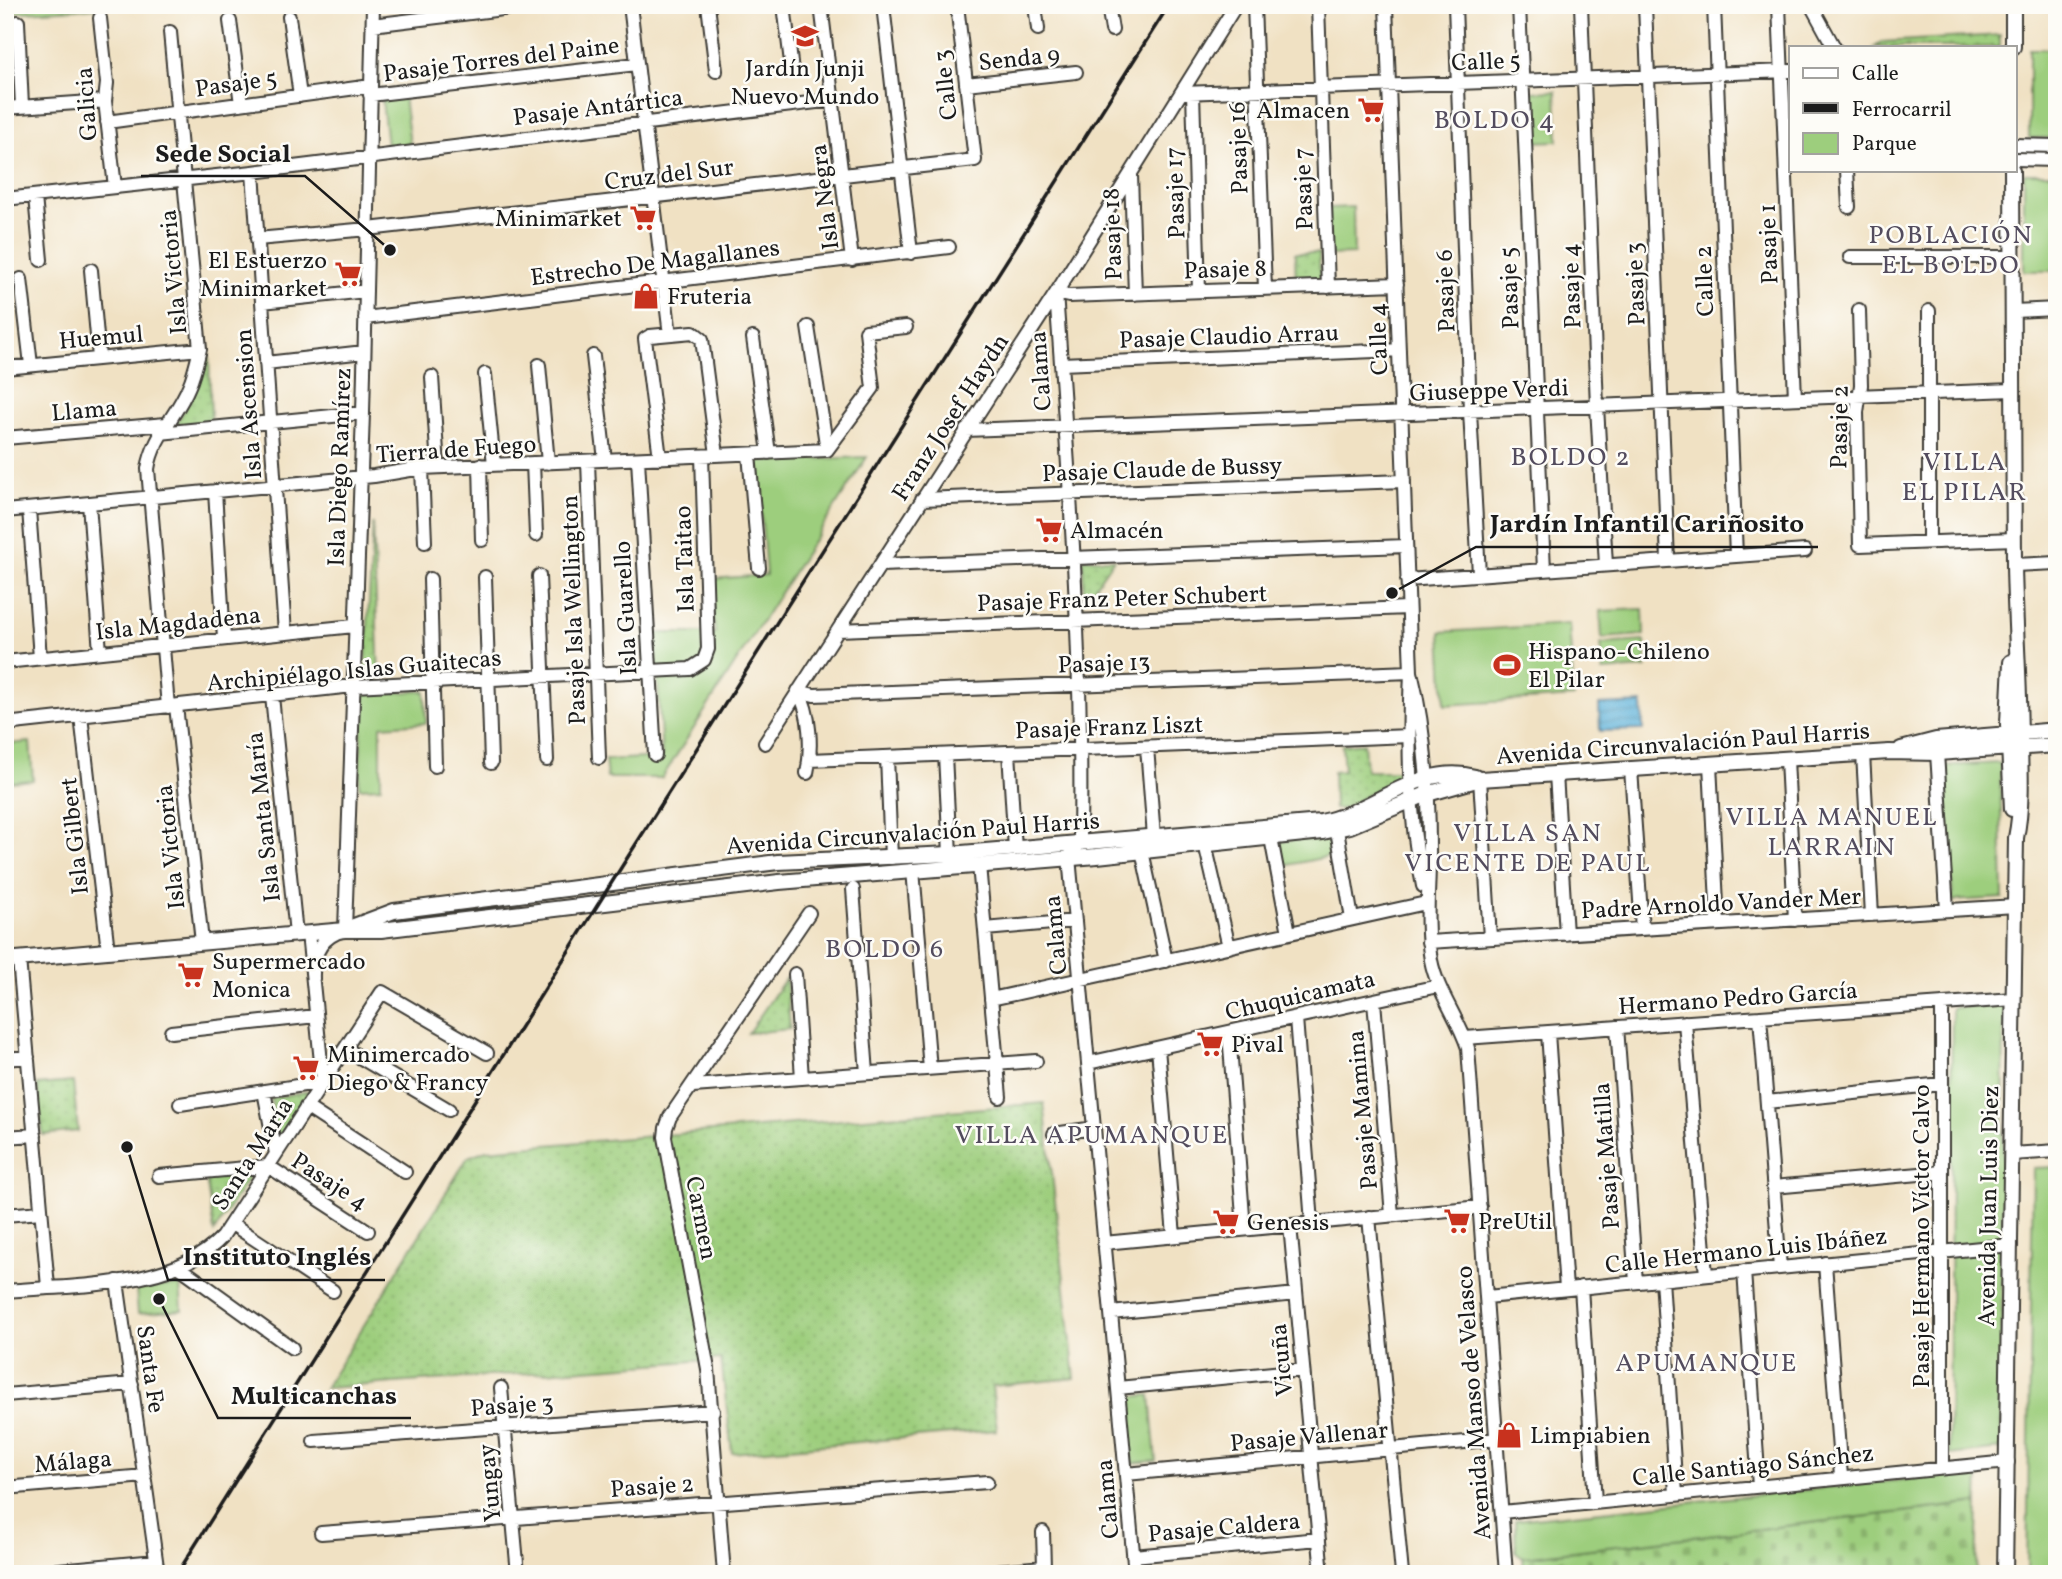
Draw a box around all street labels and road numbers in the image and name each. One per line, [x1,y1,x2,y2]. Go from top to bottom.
street label: Pasaje Torres del Paine [381,30,621,92]
street label: Senda 9 [977,39,1062,81]
street label: Calle 5 [1451,45,1521,81]
street label: Calle 3 [926,48,968,122]
street label: Pasaje 5 [193,62,280,108]
street label: Galicia [68,66,108,142]
street label: Pasaje Antártica [511,82,685,136]
street label: Pasaje 16 [1221,101,1259,195]
street label: Isla Negra [803,142,849,252]
street label: Pasaje 17 [1158,146,1196,240]
street label: Pasaje 7 [1287,147,1323,231]
street label: Cruz del Sur [603,151,736,201]
street label: Pasaje 18 [1095,187,1133,281]
street label: Pasaje 1 [1752,203,1788,285]
street label: Isla Victoria [153,208,197,336]
street label: Estrecho De Magallanes [529,232,782,296]
street label: Pasaje 3 [1619,242,1655,326]
street label: Pasaje 4 [1555,243,1591,329]
street label: Calle 2 [1688,245,1724,317]
street label: Pasaje 5 [1493,246,1529,330]
street label: Pasaje 6 [1429,249,1465,333]
street label: Pasaje 8 [1183,253,1267,289]
street label: Calle 4 [1362,302,1398,376]
street label: Pasaje Claudio Arrau [1118,317,1340,359]
street label: Huemul [57,318,145,360]
street label: Isla Ascension [228,327,272,480]
street label: Franz Josef Haydn [885,328,1019,509]
street label: Calama [1022,330,1062,412]
street label: Isla Diego Ramírez [321,367,361,567]
street label: Giuseppe Verdi [1409,372,1569,412]
street label: Pasaje 2 [1823,385,1859,469]
street label: Llama [50,392,118,432]
street label: Tierra de Fuego [375,428,537,474]
street label: Pasaje Claude de Bussy [1041,450,1283,492]
street label: Pasaje Isla Wellington [554,494,596,725]
street label: Isla Taitao [667,505,705,613]
street label: Isla Guarello [607,540,647,676]
street label: Pasaje Franz Peter Schubert [976,578,1268,622]
street label: Isla Magdadena [94,599,263,651]
street label: Archipiélago Islas Guaitecas [205,642,503,702]
street label: Pasaje 13 [1057,646,1151,684]
street label: Pasaje Franz Liszt [1014,709,1204,749]
street label: Avenida Circunvalación Paul Harris [1495,715,1871,775]
street label: Isla Santa María [239,730,291,904]
street label: Isla Gilbert [53,776,99,896]
street label: Isla Victoria [149,783,195,911]
street label: Avenida Circunvalación Paul Harris [725,805,1101,865]
street label: Padre Arnoldo Vander Mer [1580,881,1862,929]
street label: Calama [1037,894,1077,976]
street label: Chuquicamata [1222,963,1379,1031]
street label: Hermano Pedro García [1617,975,1859,1025]
street label: Pasaje Mamina [1340,1029,1388,1191]
street label: Pasaje Matilla [1586,1081,1630,1230]
street label: Pasaje Hermano Víctor Calvo [1906,1084,1940,1388]
street label: Avenida Juan Luis Diez [1971,1085,2009,1327]
street label: Santa María [204,1092,303,1218]
street label: Pasaje 4 [284,1145,374,1220]
street label: Carmen [675,1174,725,1263]
street label: Calle Hermano Luis Ibáñez [1604,1220,1889,1284]
street label: Avenida Manso de Velasco [1448,1265,1502,1541]
street label: Vicuña [1263,1322,1303,1398]
street label: Santa Fe [126,1323,172,1415]
street label: Pasaje 3 [469,1387,555,1427]
street label: Pasaje Vallenar [1229,1414,1390,1462]
street label: Calle Santiago Sánchez [1631,1437,1876,1497]
street label: Yungay [471,1442,511,1523]
street label: Málaga [33,1443,113,1483]
street label: Calama [1089,1458,1129,1540]
street label: Pasaje 2 [609,1468,695,1508]
street label: Pasaje Caldera [1147,1505,1302,1553]

